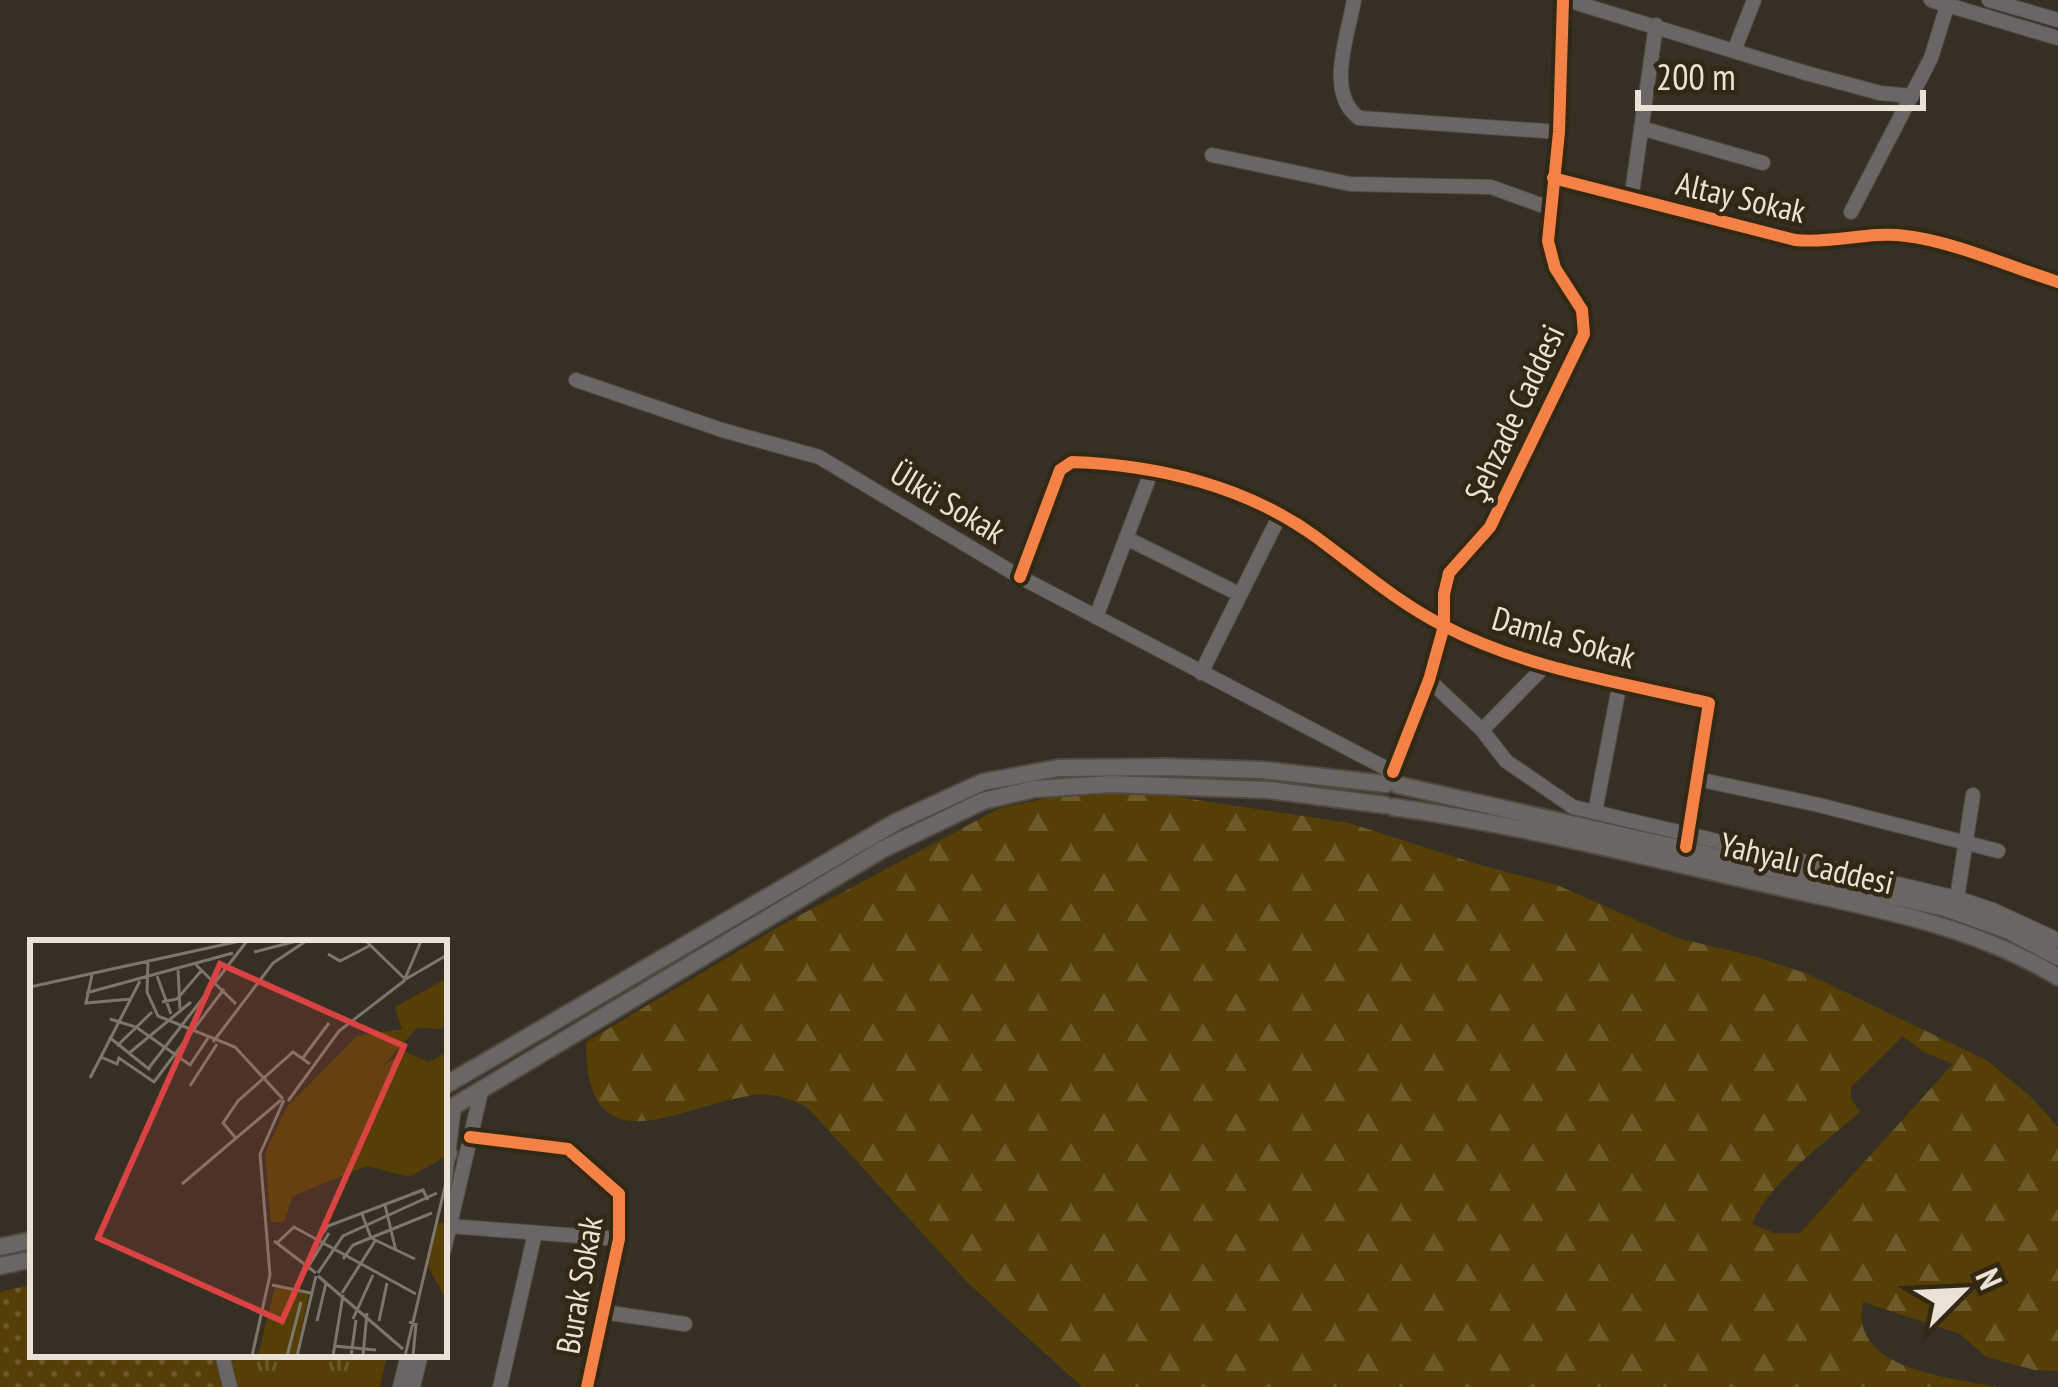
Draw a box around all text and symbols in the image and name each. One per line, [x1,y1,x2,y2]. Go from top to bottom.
scale bar [1638,36,1923,110]
text: 200 m [1656,53,1736,100]
street label: Altay Sokak [1672,161,1810,232]
street label: Şehzade Caddesi [1454,317,1573,508]
street label: Ülkü Sokak [883,451,1014,553]
street label: Damla Sokak [1488,596,1641,678]
street label: Yahyalı Caddesi [1716,822,1898,903]
inset map [30,940,447,1357]
street label: Burak Sokak [545,1213,612,1357]
north arrow [1902,1231,2022,1351]
text: N [1967,1262,2013,1295]

